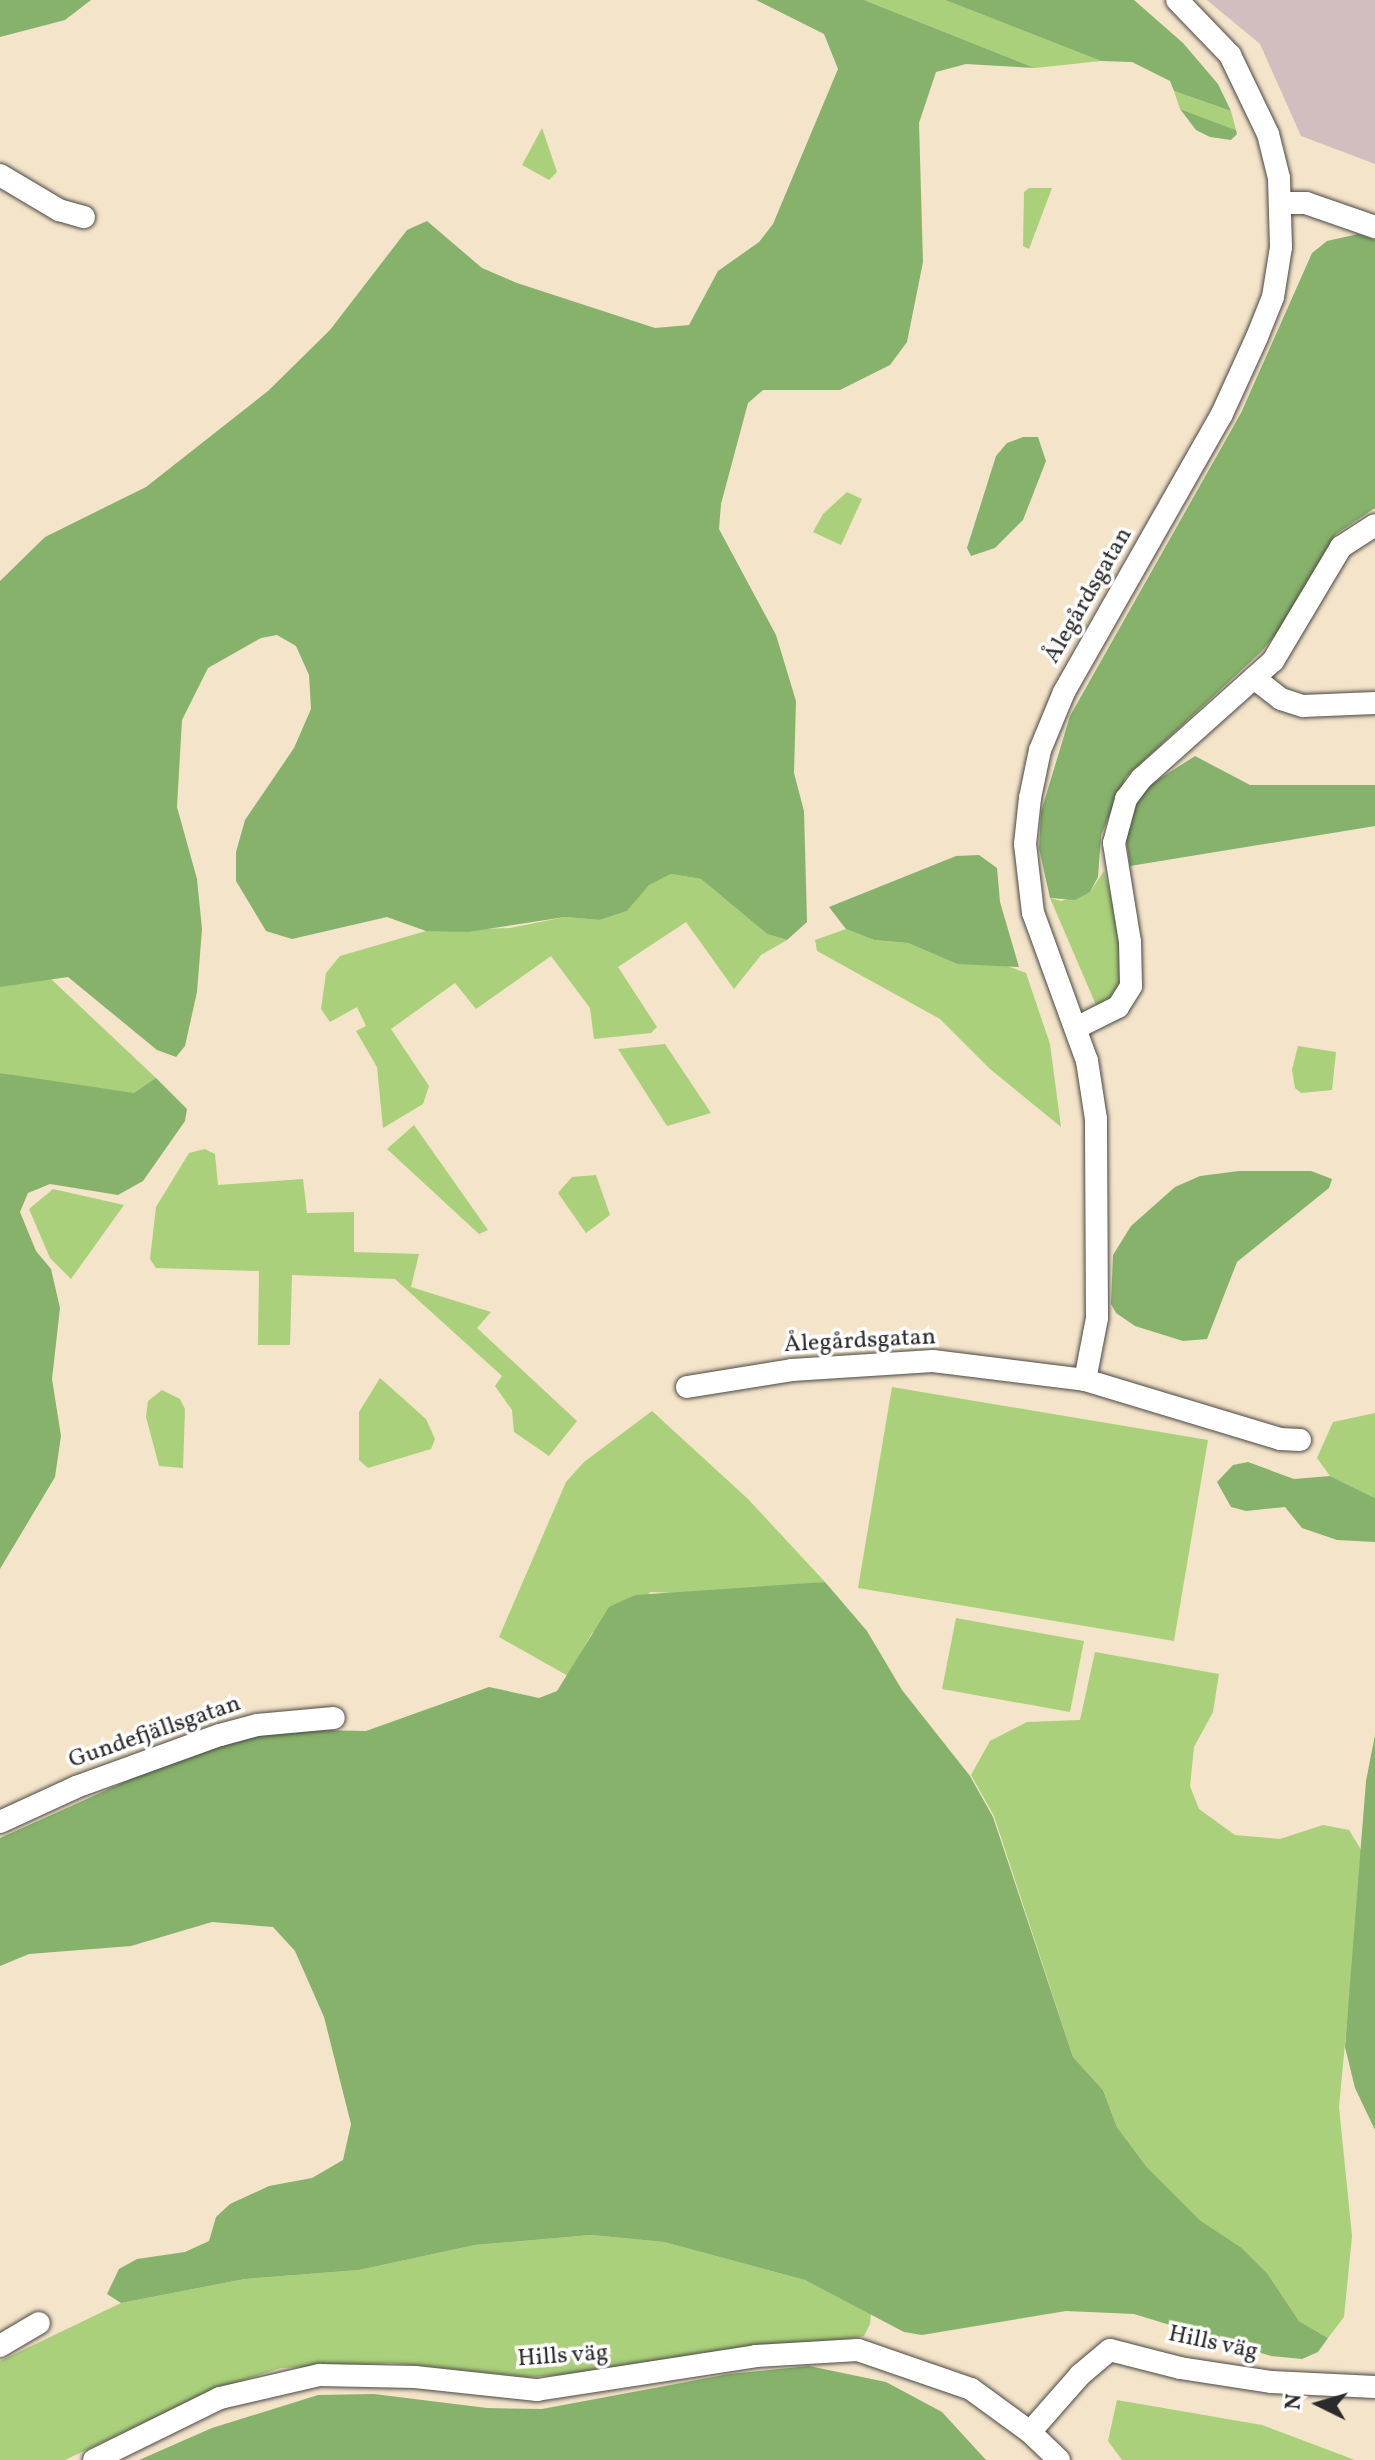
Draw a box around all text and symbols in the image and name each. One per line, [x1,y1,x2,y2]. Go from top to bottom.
street label: Ålegårdsgatan [1039,523,1139,669]
street label: Ålegårdsgatan [783,1324,937,1360]
street label: Gundefjällsgatan [65,1690,245,1776]
street label: Hills väg [1165,2320,1261,2368]
street label: Hills väg [516,2339,610,2375]
north arrow [1279,2364,1359,2444]
text: N [1278,2393,1311,2411]

